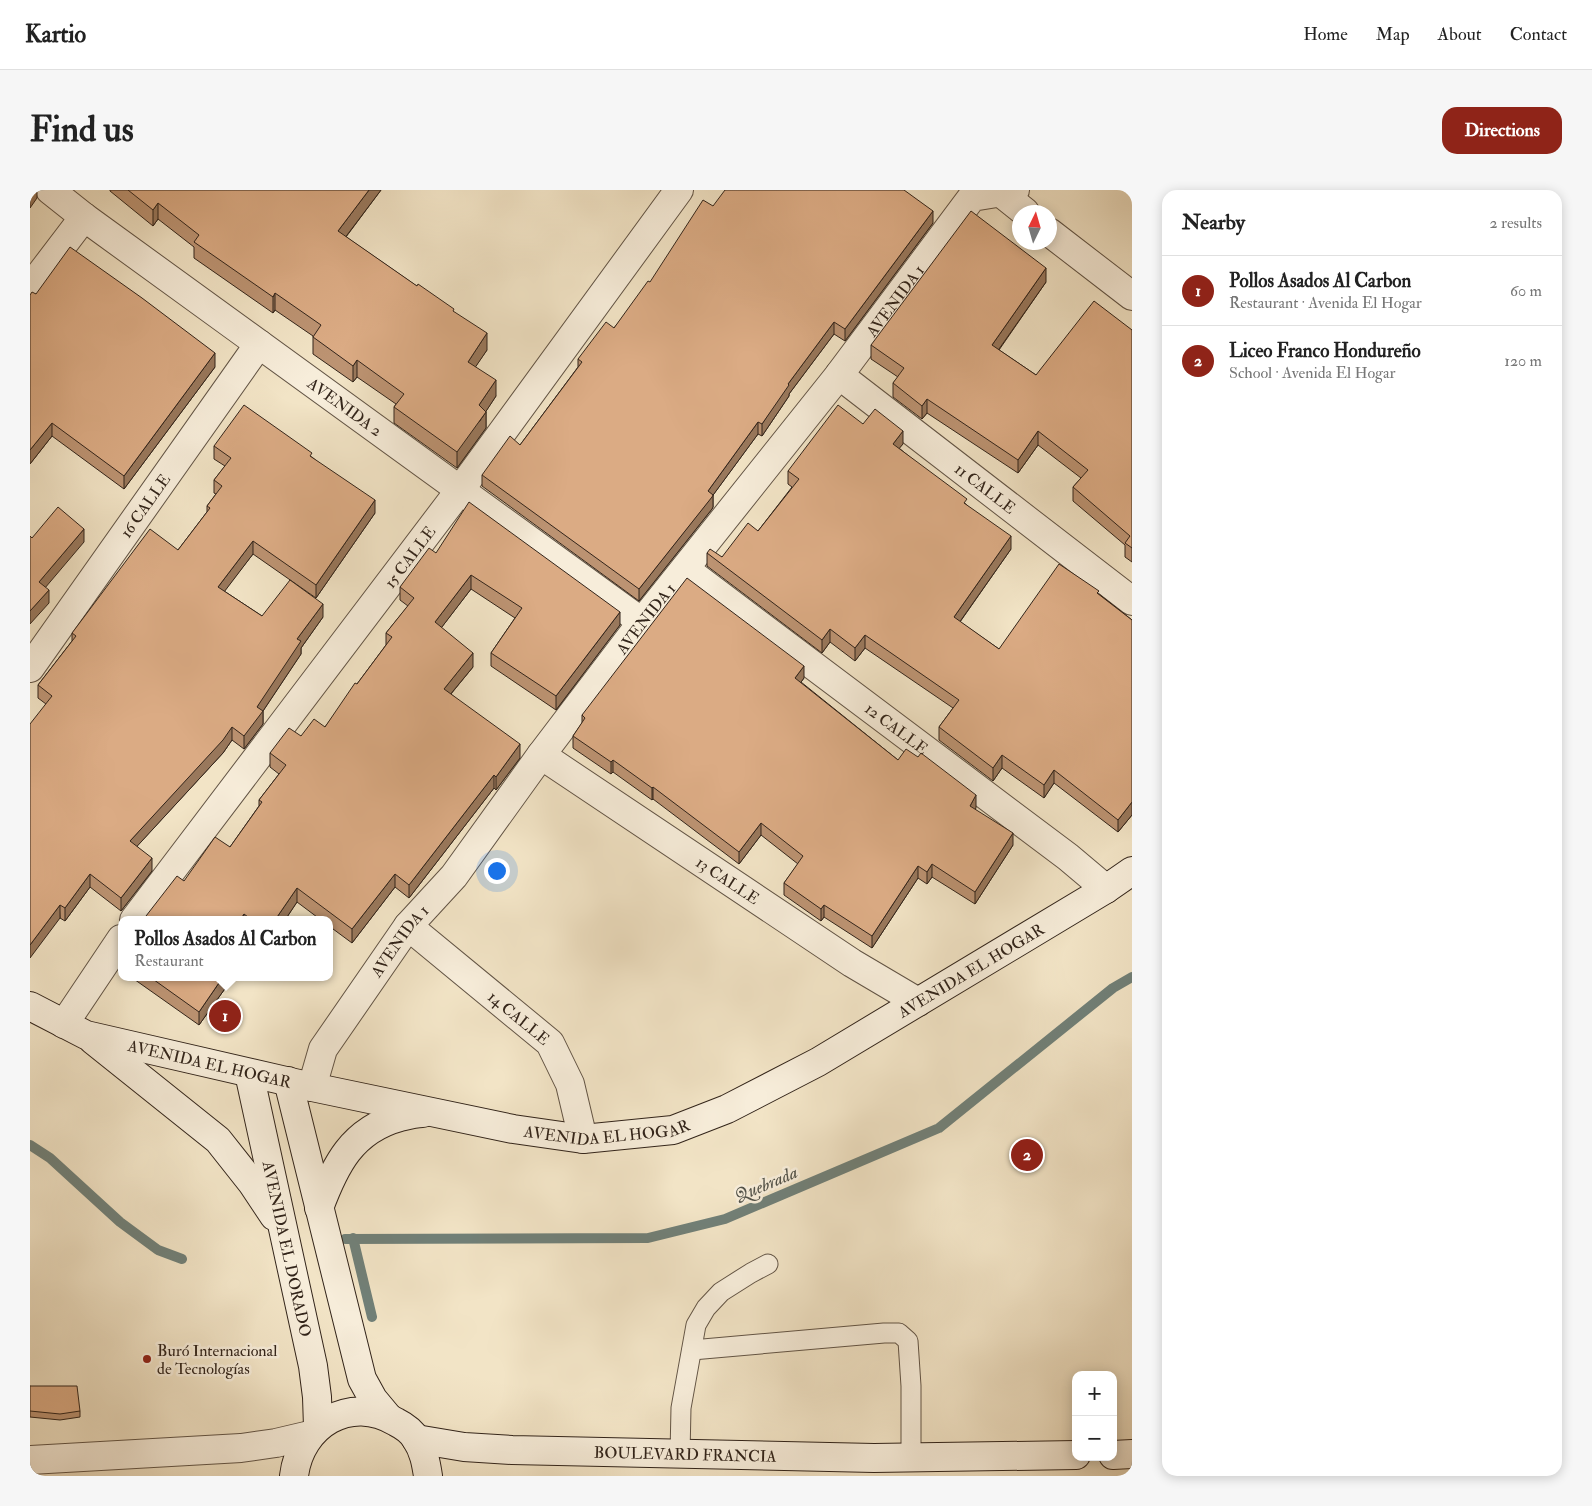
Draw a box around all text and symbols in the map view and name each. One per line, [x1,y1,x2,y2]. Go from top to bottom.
text: Kartio [25,19,86,50]
text: Home [1303,23,1348,46]
text: Map [1376,23,1410,46]
text: About [1438,23,1482,46]
text: Contact [1510,23,1567,46]
button: Directions [1442,107,1562,154]
text: Find us [30,108,134,152]
north arrow [1012,205,1057,250]
text: Nearby [1182,209,1245,236]
text: 2 results [1489,213,1542,233]
street label: AVENIDA 1 [861,261,929,342]
text: Pollos Asados Al Carbon [1229,269,1411,293]
text: 1 [1195,281,1201,301]
text: 60 m [1510,281,1542,301]
text: Restaurant · Avenida El Hogar [1229,293,1422,313]
text: Liceo Franco Hondureño [1229,339,1421,363]
text: 2 [1194,351,1202,371]
text: 120 m [1504,351,1542,371]
text: School · Avenida El Hogar [1229,363,1396,383]
street label: AVENIDA 2 [302,373,386,441]
street label: 11 CALLE [950,459,1019,519]
street label: 16 CALLE [116,470,175,542]
street label: 15 CALLE [380,522,440,592]
street label: AVENIDA 1 [612,579,680,659]
street label: 12 CALLE [861,699,932,759]
street label: 13 CALLE [692,853,763,909]
your location [484,858,510,884]
street label: AVENIDA 1 [366,901,433,982]
popup [118,916,333,981]
street label: AVENIDA EL HOGAR [894,919,1048,1023]
text: Pollos Asados Al Carbon [134,927,317,951]
text: Restaurant [134,951,204,971]
street label: 14 CALLE [483,987,554,1050]
pin: 1 [209,997,241,1035]
street label: AVENIDA EL HOGAR [125,1036,294,1093]
street label: AVENIDA EL HOGAR [522,1115,693,1151]
pin: 2 [1011,1136,1043,1174]
street label: AVENIDA EL DORADO [257,1158,315,1339]
water label: Quebrada [731,1161,801,1208]
place label: Buró Internacional de Tecnologías [157,1341,277,1379]
marker: Buró Internacional de Tecnologías [141,1353,153,1365]
map controls [1072,1371,1117,1461]
button: + [1072,1371,1117,1416]
button: − [1072,1416,1117,1461]
street label: BOULEVARD FRANCIA [594,1443,777,1467]

